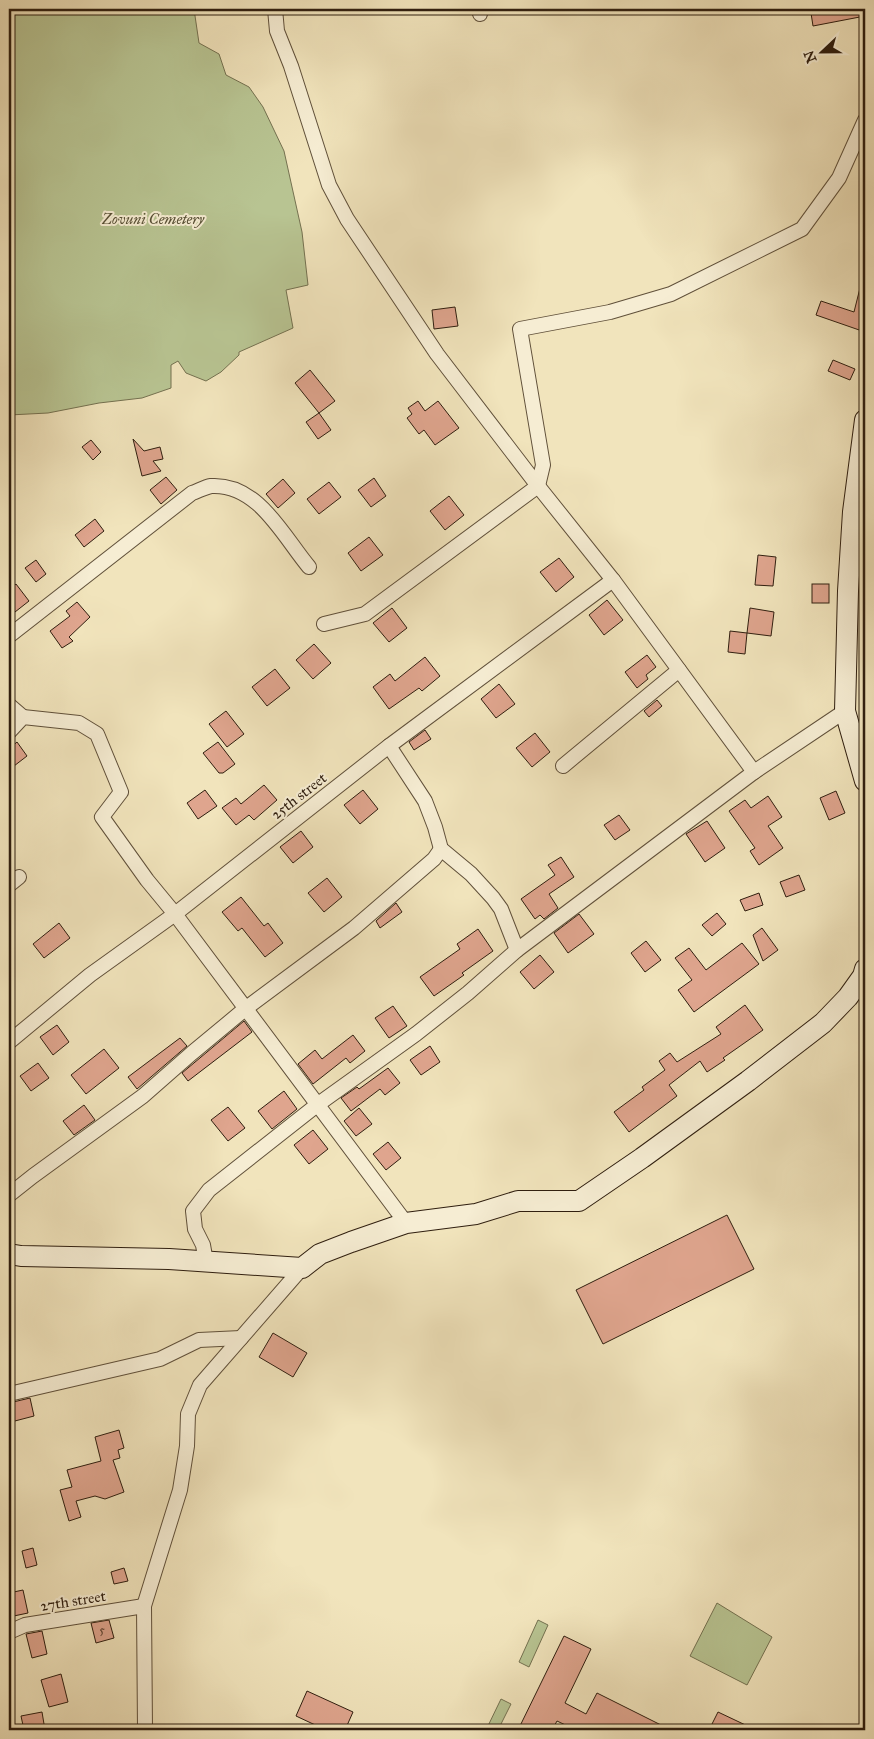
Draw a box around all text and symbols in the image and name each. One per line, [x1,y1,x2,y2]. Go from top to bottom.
north arrow [796,28,846,78]
text: N [800,48,821,65]
park label: Zovuni Cemetery [101,210,205,228]
street label: 25th street [268,768,331,823]
street label: 27th street [39,1587,108,1615]
house number: 5 [99,1623,105,1637]

